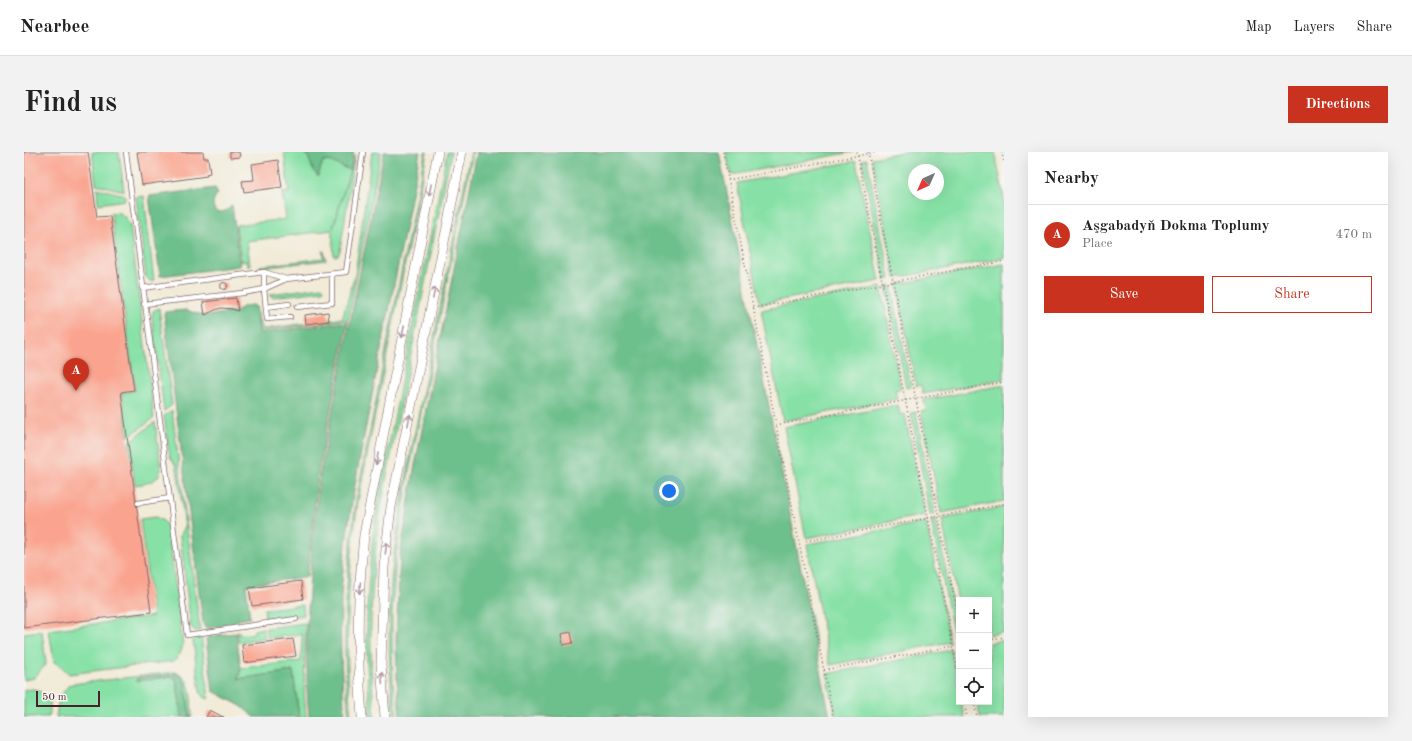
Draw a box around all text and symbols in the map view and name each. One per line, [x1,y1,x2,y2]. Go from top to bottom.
text: Nearbee [20,18,89,37]
text: Map [1246,20,1272,34]
text: Layers [1294,20,1335,34]
text: Share [1357,20,1392,34]
button: Directions [1288,86,1388,123]
text: Find us [24,90,117,118]
north arrow [908,164,944,200]
text: Nearby [1044,170,1099,187]
one-way arrow [426,183,434,196]
text: Aşgabadyň Dokma Toplumy [1082,219,1270,234]
text: A [1052,228,1062,241]
text: 470 m [1335,228,1372,241]
text: Place [1082,237,1112,250]
button: Save [1044,276,1204,313]
button: Share [1212,276,1372,313]
one-way arrow [430,287,438,300]
one-way arrow [398,325,406,338]
pin: A [63,358,89,391]
one-way arrow [405,414,413,427]
one-way arrow [373,452,381,465]
your location [659,481,679,501]
one-way arrow [382,542,390,555]
one-way arrow [356,581,363,594]
map controls [956,597,992,705]
button: + [956,597,992,633]
button: − [956,633,992,669]
button: locate [956,669,992,705]
one-way arrow [379,672,386,685]
scale bar [36,689,100,708]
text: 50 m [42,692,67,703]

